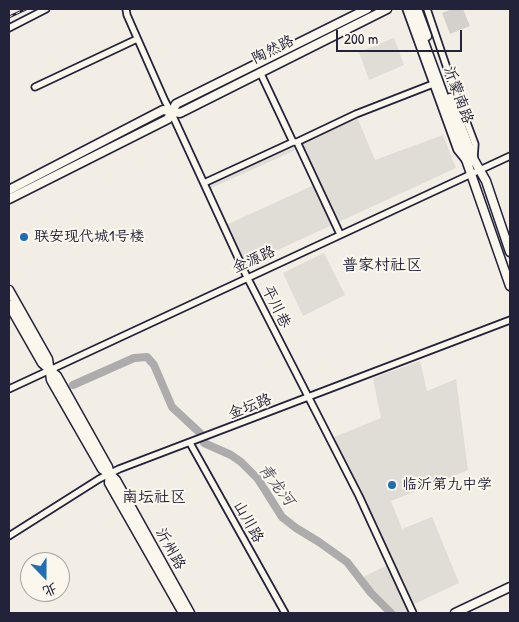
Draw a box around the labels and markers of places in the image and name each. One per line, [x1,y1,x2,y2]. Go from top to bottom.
place label: 联安现代城1号楼 [34,228,144,246]
marker: 联安现代城1号楼 [18,231,30,243]
place label: 临沂第九中学 [402,476,492,494]
marker: 临沂第九中学 [386,479,398,491]

